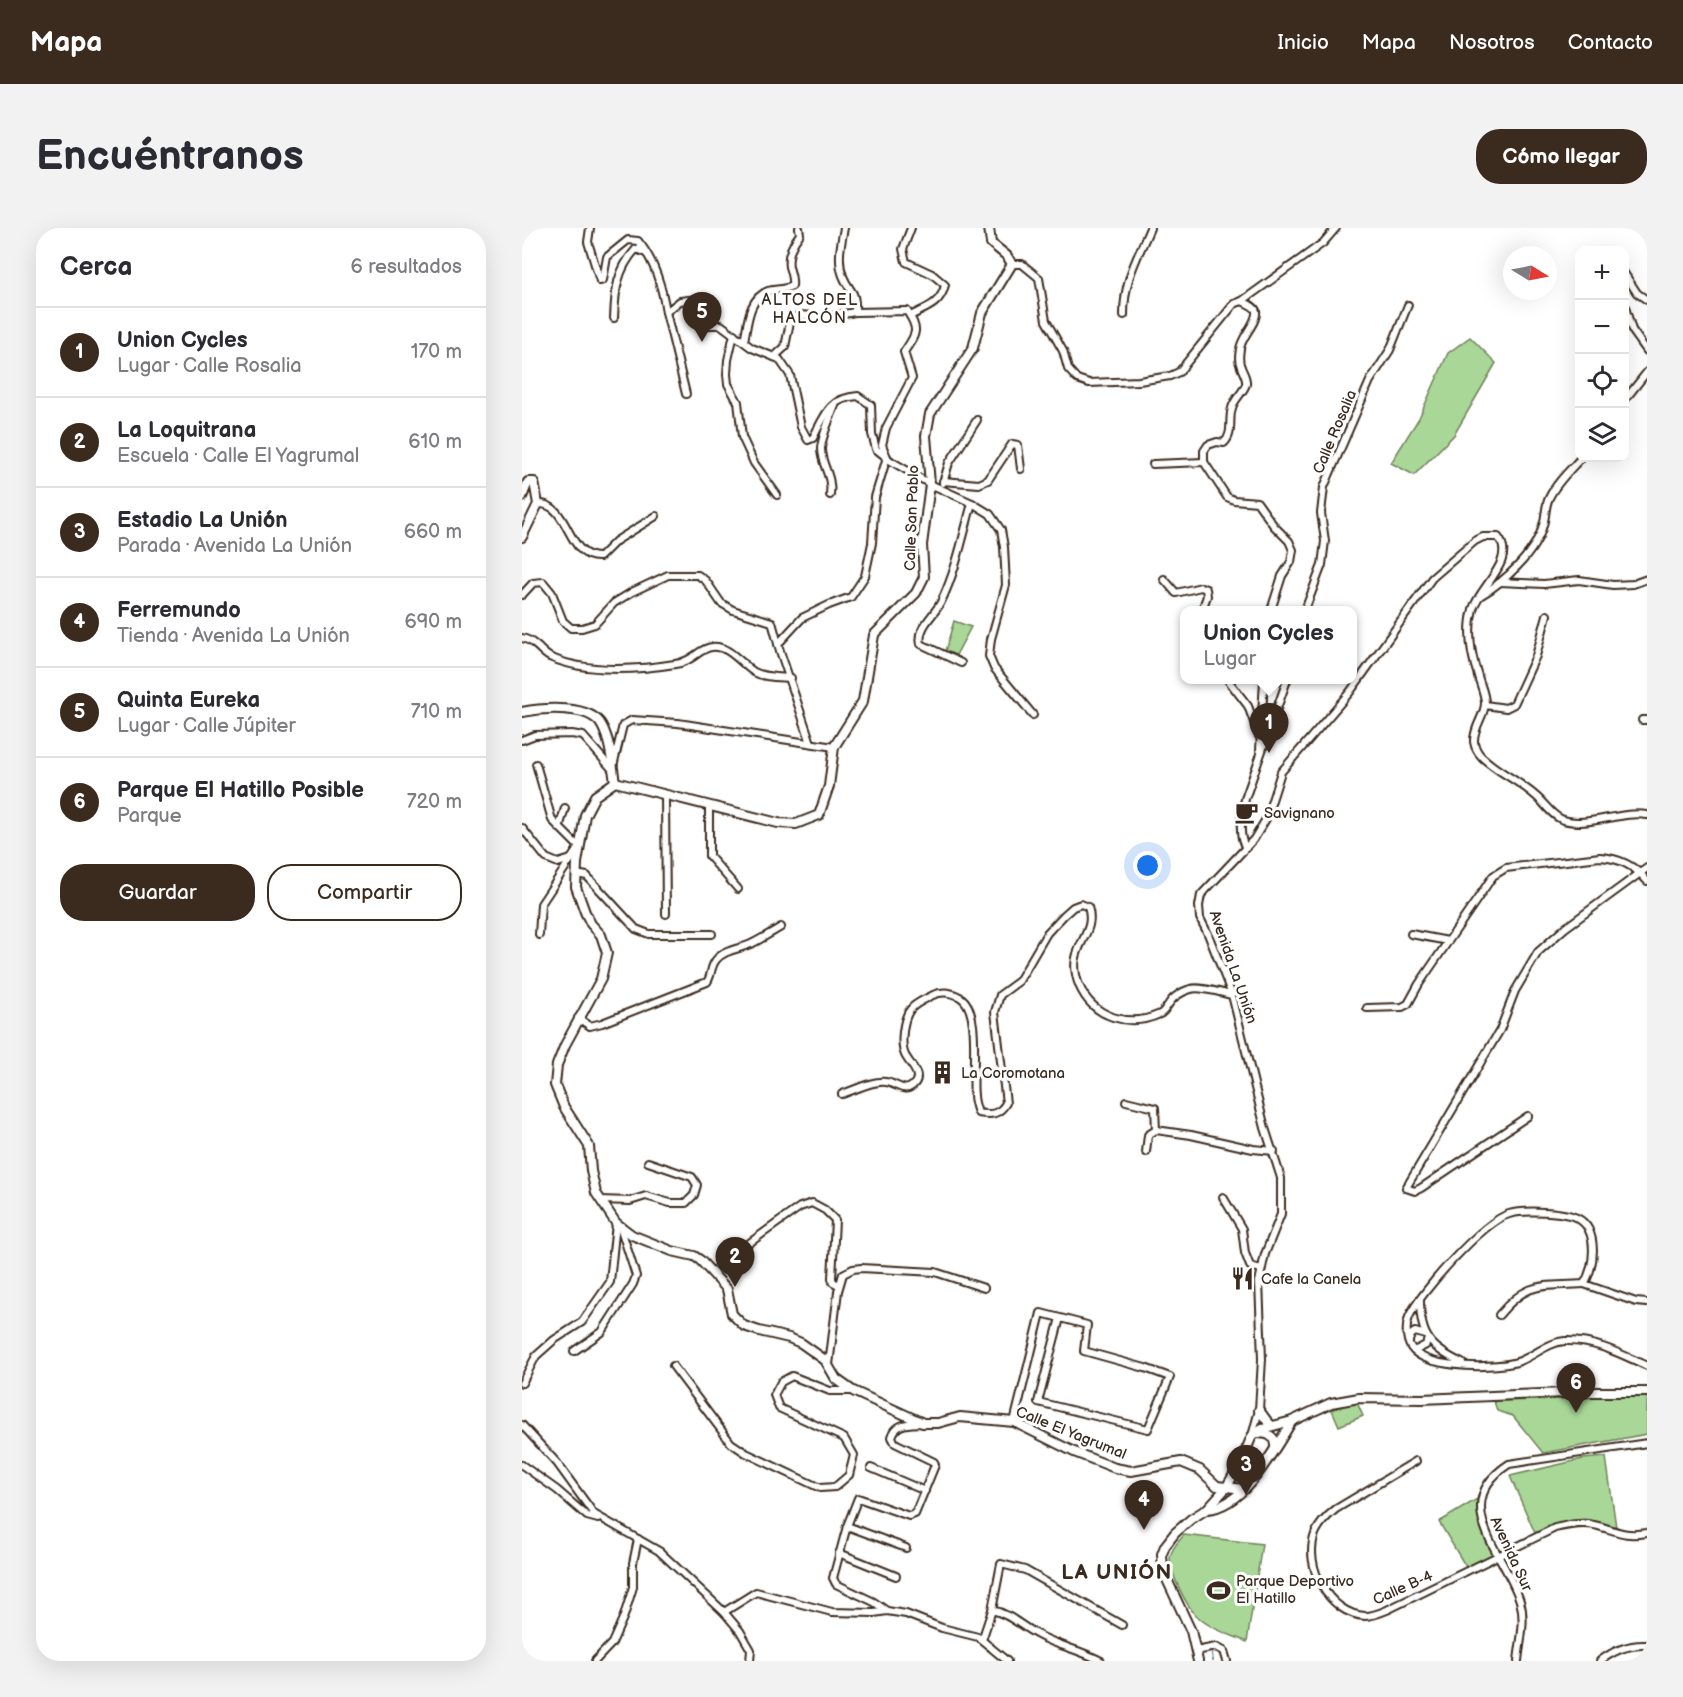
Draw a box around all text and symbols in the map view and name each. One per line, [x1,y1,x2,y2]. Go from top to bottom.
text: Mapa [30,26,102,59]
text: Inicio [1278,30,1329,55]
text: Mapa [1362,30,1416,55]
text: Nosotros [1449,30,1535,55]
text: Contacto [1568,30,1653,55]
button: Cómo llegar [1476,129,1647,184]
text: Encuéntranos [36,131,304,182]
north arrow [1503,246,1557,300]
map controls [1575,246,1629,462]
button: + [1575,246,1629,300]
text: Cerca [60,252,132,283]
text: 6 resultados [351,255,462,279]
district label: ALTOS DEL HALCÓN [761,291,859,328]
pin: 5 [682,292,722,342]
button: − [1575,300,1629,354]
text: Union Cycles [117,327,248,354]
text: 1 [75,340,84,364]
text: 170 m [411,340,462,364]
text: Lugar · Calle Rosalia [117,354,302,378]
button: locate [1575,354,1629,408]
street label: Calle Rosalia [1309,387,1361,477]
button: layers [1575,408,1629,462]
text: La Loquitrana [117,417,256,444]
text: 2 [74,430,85,454]
text: 610 m [408,430,462,454]
text: Escuela · Calle El Yagrumal [117,444,359,468]
street label: Calle San Pablo [901,465,923,571]
text: Estadio La Unión [117,507,288,534]
text: 3 [74,520,85,544]
text: 660 m [404,520,462,544]
text: Parada · Avenida La Unión [117,534,352,558]
text: Ferremundo [117,597,241,624]
popup [1180,606,1357,684]
text: 4 [74,610,85,634]
text: 690 m [405,610,462,634]
text: Union Cycles [1203,620,1334,647]
text: Tienda · Avenida La Unión [117,624,350,648]
text: Lugar [1203,647,1256,671]
text: Quinta Eureka [117,687,260,714]
text: 5 [74,700,85,724]
text: 710 m [411,700,462,724]
pin: 1 [1250,704,1288,753]
text: Lugar · Calle Júpiter [117,714,296,738]
text: Parque El Hatillo Posible [117,777,364,804]
text: 6 [73,790,86,814]
text: 720 m [407,790,462,814]
cafe icon: Savignano [1233,800,1259,826]
text: Parque [117,804,182,828]
place label: Savignano [1264,804,1335,823]
your location [1133,851,1162,880]
button: Guardar [60,864,255,921]
button: Compartir [267,864,462,921]
street label: Avenida La Unión [1205,908,1261,1026]
building icon: La Coromotana [930,1060,956,1086]
place label: La Coromotana [961,1064,1065,1083]
pin: 2 [716,1238,754,1287]
restaurant icon: Cafe la Canela [1230,1266,1256,1292]
place label: Cafe la Canela [1261,1270,1361,1289]
pin: 6 [1556,1364,1596,1413]
street label: Calle El Yagrumal [1013,1402,1129,1464]
pin: 3 [1226,1446,1266,1495]
pin: 4 [1124,1480,1164,1530]
street label: Avenida Sur [1485,1514,1537,1595]
district label: LA UNIÓN [1061,1558,1173,1585]
street label: Calle B-4 [1370,1566,1436,1610]
place label: Parque Deportivo El Hatillo [1236,1572,1354,1608]
sports icon: Parque Deportivo El Hatillo [1205,1577,1231,1603]

